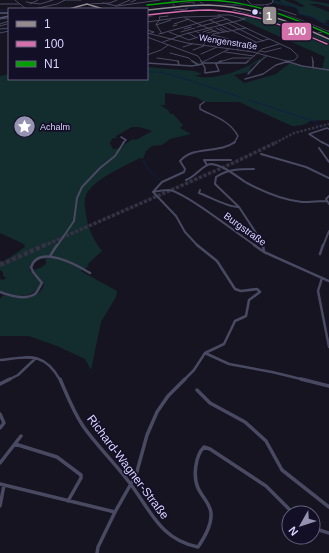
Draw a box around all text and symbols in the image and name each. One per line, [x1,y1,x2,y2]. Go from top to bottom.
line badge: 1 [262,6,277,25]
unlabelled marker [250,7,260,17]
legend [8,8,148,80]
text: 1 [266,10,272,22]
text: 1 [44,17,51,31]
line badge: 100 [281,22,312,41]
text: 100 [288,25,306,37]
street label: Wengenstraße [198,32,258,52]
text: 100 [44,37,64,51]
text: N1 [44,57,60,71]
place icon: Achalm [12,114,38,140]
place label: Achalm [40,122,70,132]
street label: Burgstraße [222,210,269,248]
street label: Richard-Wagner-Straße [84,412,172,522]
north arrow [281,505,321,545]
text: N [286,524,300,538]

